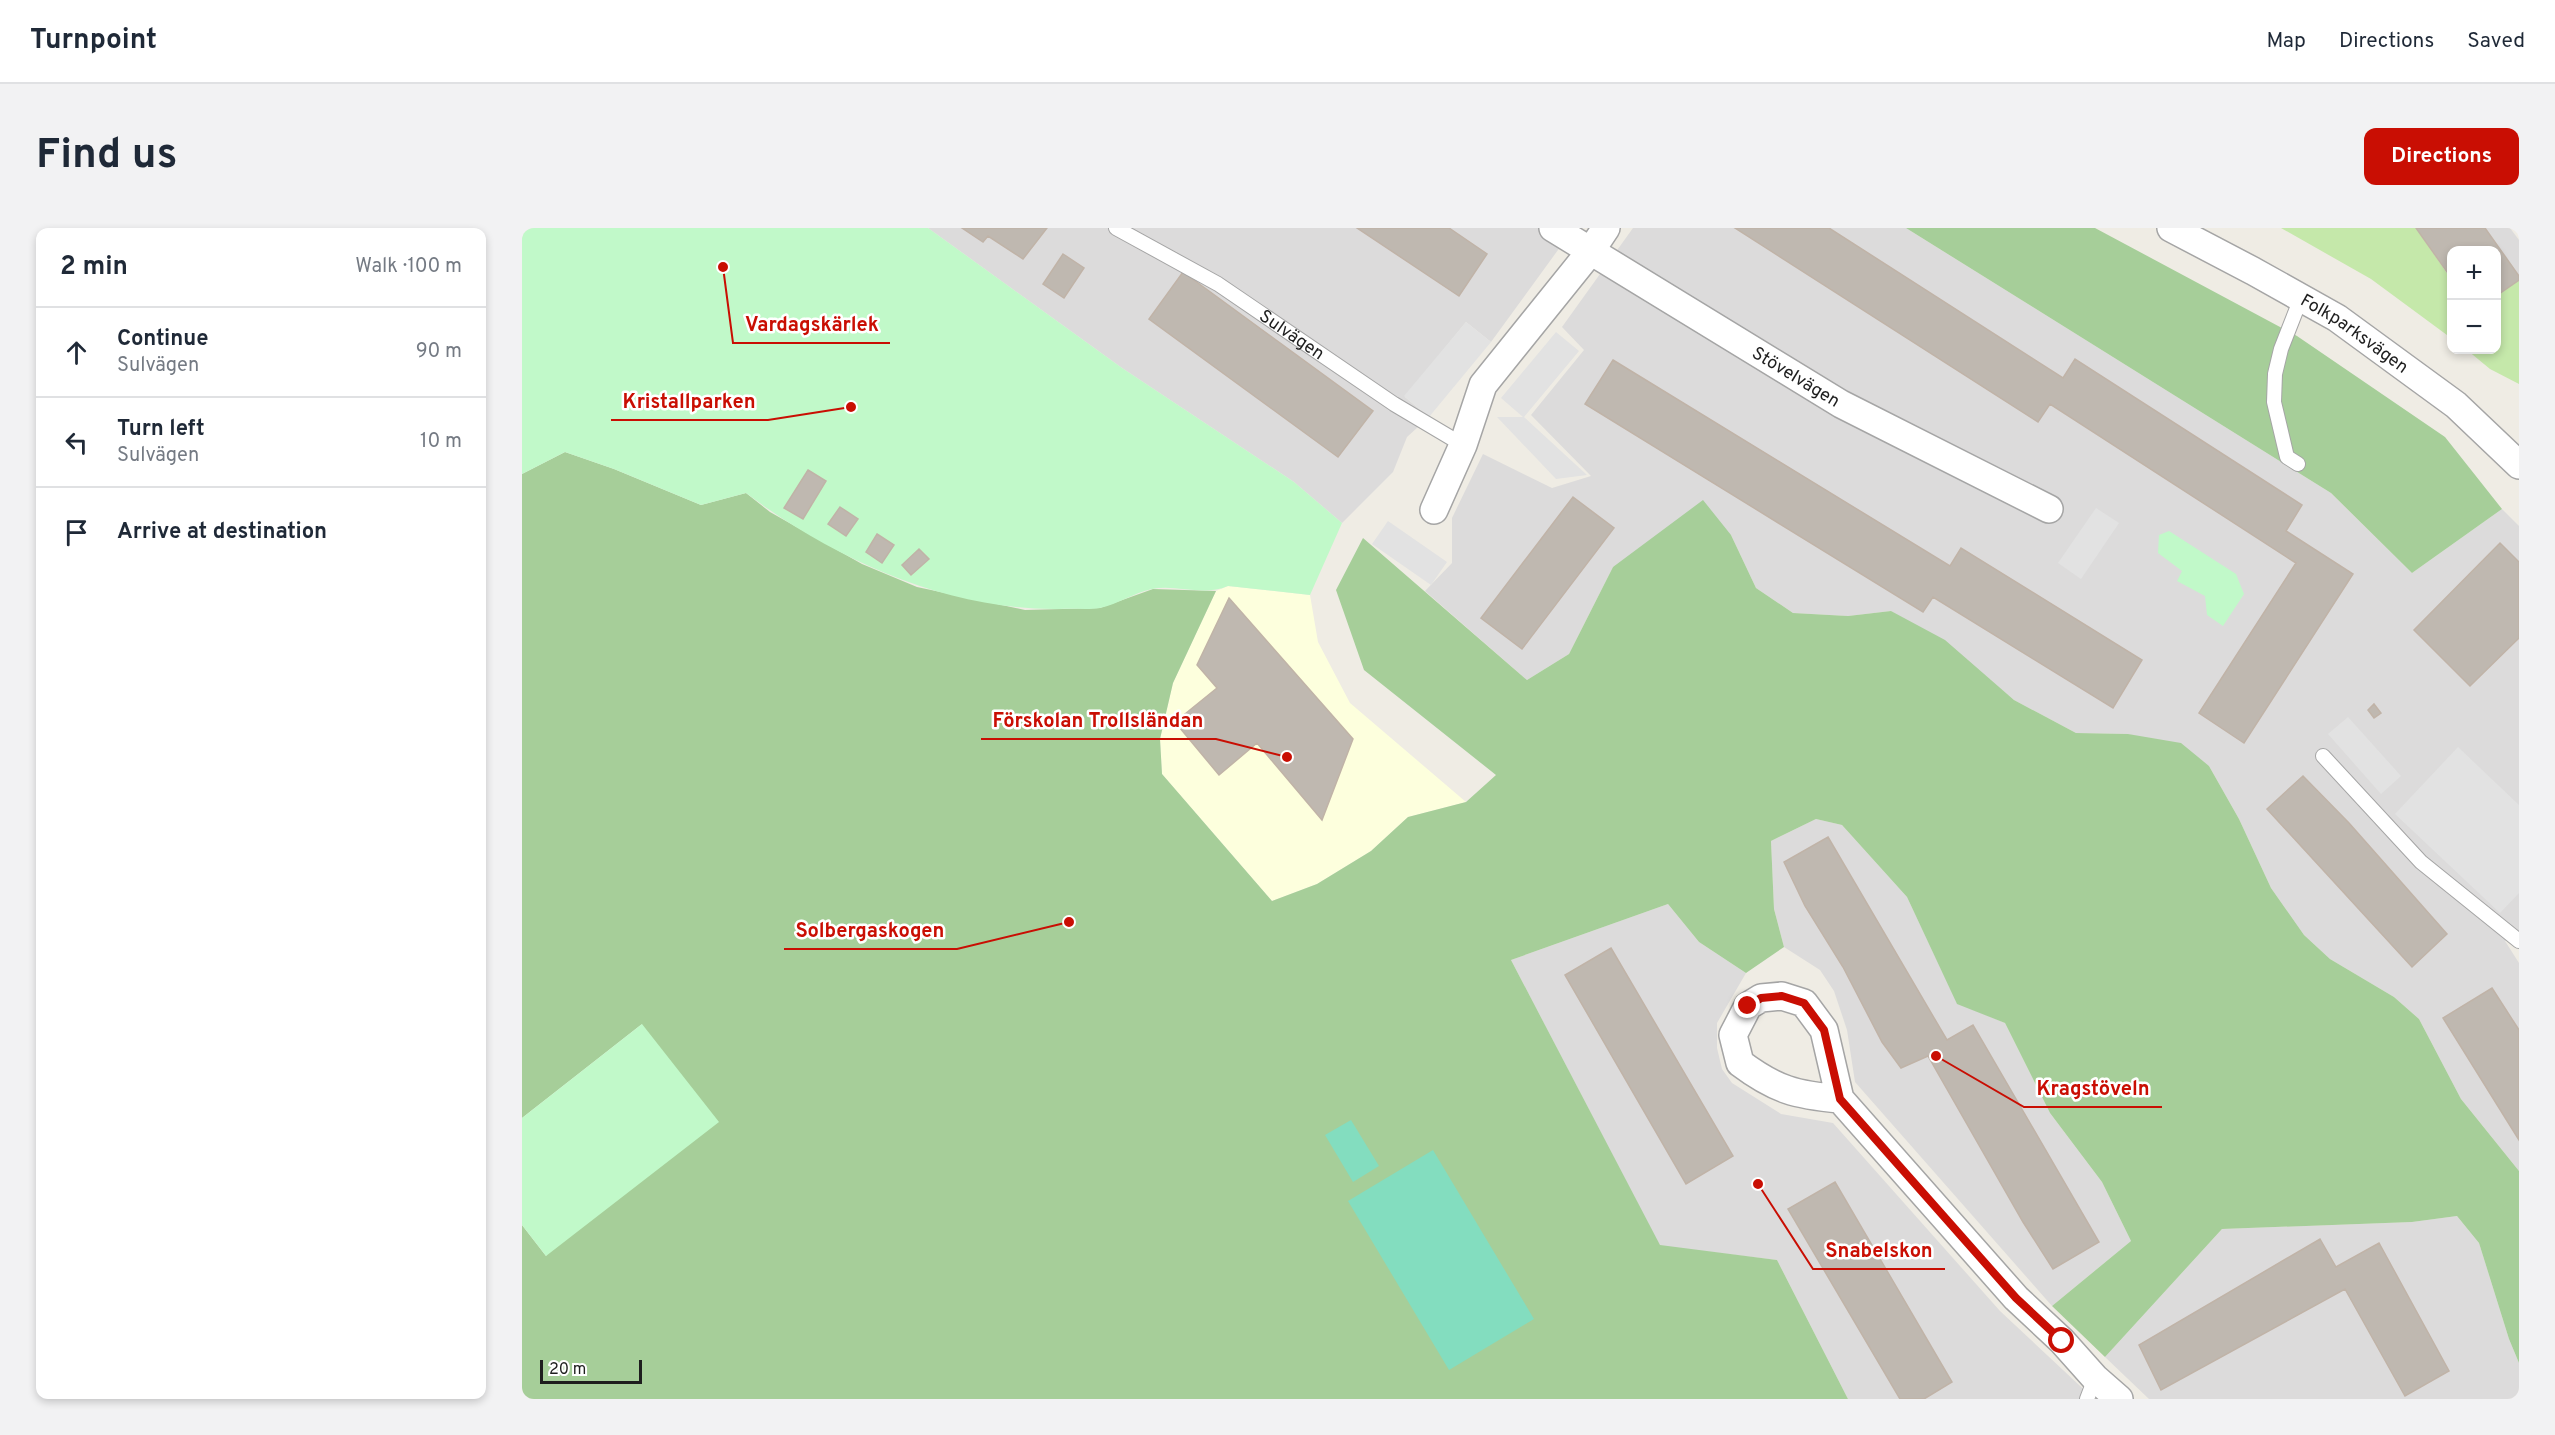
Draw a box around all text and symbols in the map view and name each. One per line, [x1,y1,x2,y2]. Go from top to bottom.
text: Turnpoint [30,23,157,59]
text: Map [2266,28,2306,55]
text: Directions [2339,28,2434,55]
text: Saved [2467,28,2525,55]
button: Directions [2364,128,2519,185]
text: Find us [36,130,177,183]
map controls [2447,246,2501,354]
button: + [2447,246,2501,300]
text: 2 min [60,251,128,284]
text: Walk · 100 m [355,254,462,280]
street label: Folkparksvägen [2296,290,2412,379]
button: − [2447,300,2501,354]
callout: Vardagskärlek [733,305,890,343]
street label: Sulvägen [1254,305,1328,366]
text: Vardagskärlek [745,313,879,339]
text: Continue [117,326,208,353]
icon: ahead [60,336,93,369]
text: 90 m [416,339,462,365]
street label: Stövelvägen [1747,342,1844,414]
text: Sulvägen [117,353,199,379]
callout: Kristallparken [611,382,768,420]
text: Kristallparken [622,390,756,416]
text: Turn left [117,416,205,443]
icon: left [60,426,93,459]
text: 10 m [420,429,462,455]
text: Sulvägen [117,443,199,469]
icon: arrive [60,516,93,549]
text: Arrive at destination [117,519,327,546]
callout: Förskolan Trollsländan [981,701,1216,739]
text: Förskolan Trollsländan [993,709,1203,735]
callout: Solbergaskogen [784,911,957,949]
text: Solbergaskogen [796,919,944,945]
route end [1734,992,1760,1018]
callout: Kragstöveln [2024,1069,2162,1107]
text: Kragstöveln [2036,1077,2150,1103]
callout: Snabelskon [1813,1231,1945,1269]
text: Snabelskon [1825,1239,1933,1265]
route start [2048,1327,2074,1353]
scale bar [540,1357,642,1384]
text: 20 m [549,1360,586,1380]

